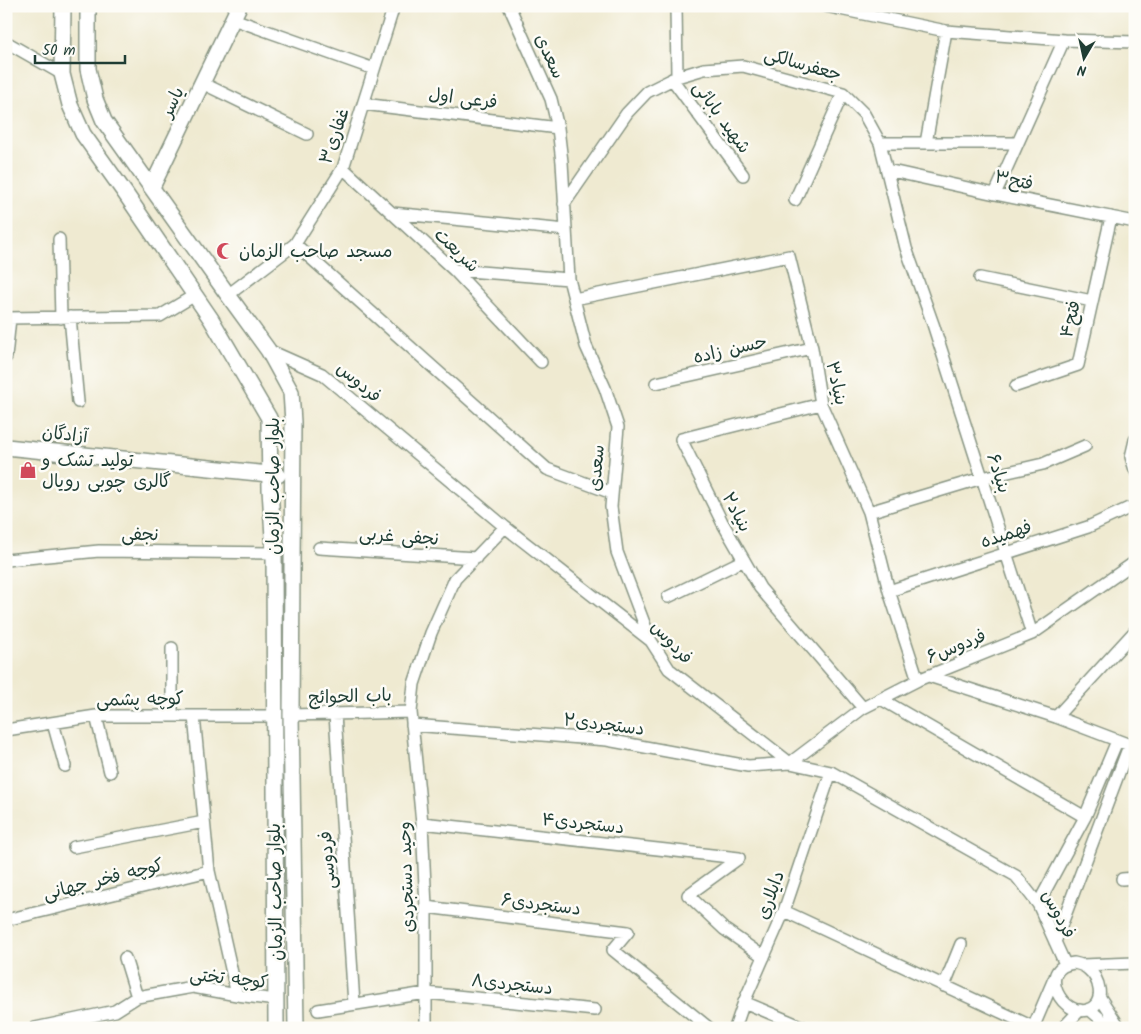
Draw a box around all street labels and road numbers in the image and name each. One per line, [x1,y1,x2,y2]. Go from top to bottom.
street label: سعدی [526,29,572,84]
street label: جعفرسالکی [761,41,845,90]
street label: شهید بابائی [684,75,757,160]
street label: فرعی اول [427,81,499,118]
street label: یاسر [153,82,193,125]
street label: غفاری۳ [312,105,359,168]
street label: فتح۳ [992,163,1036,200]
street label: شریعت [426,222,486,280]
street label: فتح۴ [1053,298,1090,341]
street label: حسن زاده [690,328,770,373]
street label: فردوس [329,355,387,411]
street label: بنیاد۳ [816,358,855,408]
street label: بلوار صاحب الزمان [260,417,289,555]
street label: آزادگان [40,419,91,452]
street label: سعدی [581,444,614,493]
street label: بنیاد۶ [978,450,1018,497]
street label: بنیاد۲ [713,487,758,538]
street label: فهمیده [977,513,1036,557]
street label: نجفی غربی [358,520,440,555]
street label: نجفی [121,521,159,550]
street label: فردوس [643,614,699,672]
street label: فردوس۶ [922,622,991,673]
street label: باب الحوائج [308,682,392,713]
street label: کوچه پشمی [96,685,184,716]
street label: دستجردی۲ [562,706,646,745]
street label: دستجردی۴ [540,806,626,843]
street label: وحید دستجردی [391,821,424,933]
street label: بلوار صاحب الزمان [261,823,292,961]
street label: فردوسی [312,830,345,890]
street label: کوچه فخر جهانی [40,851,167,909]
street label: دایلاری [749,867,794,924]
street label: فردوس [1033,885,1083,944]
street label: دستجردی۶ [499,886,582,925]
street label: کوچه تختی [188,961,270,998]
street label: دستجردی۸ [470,967,554,1004]

